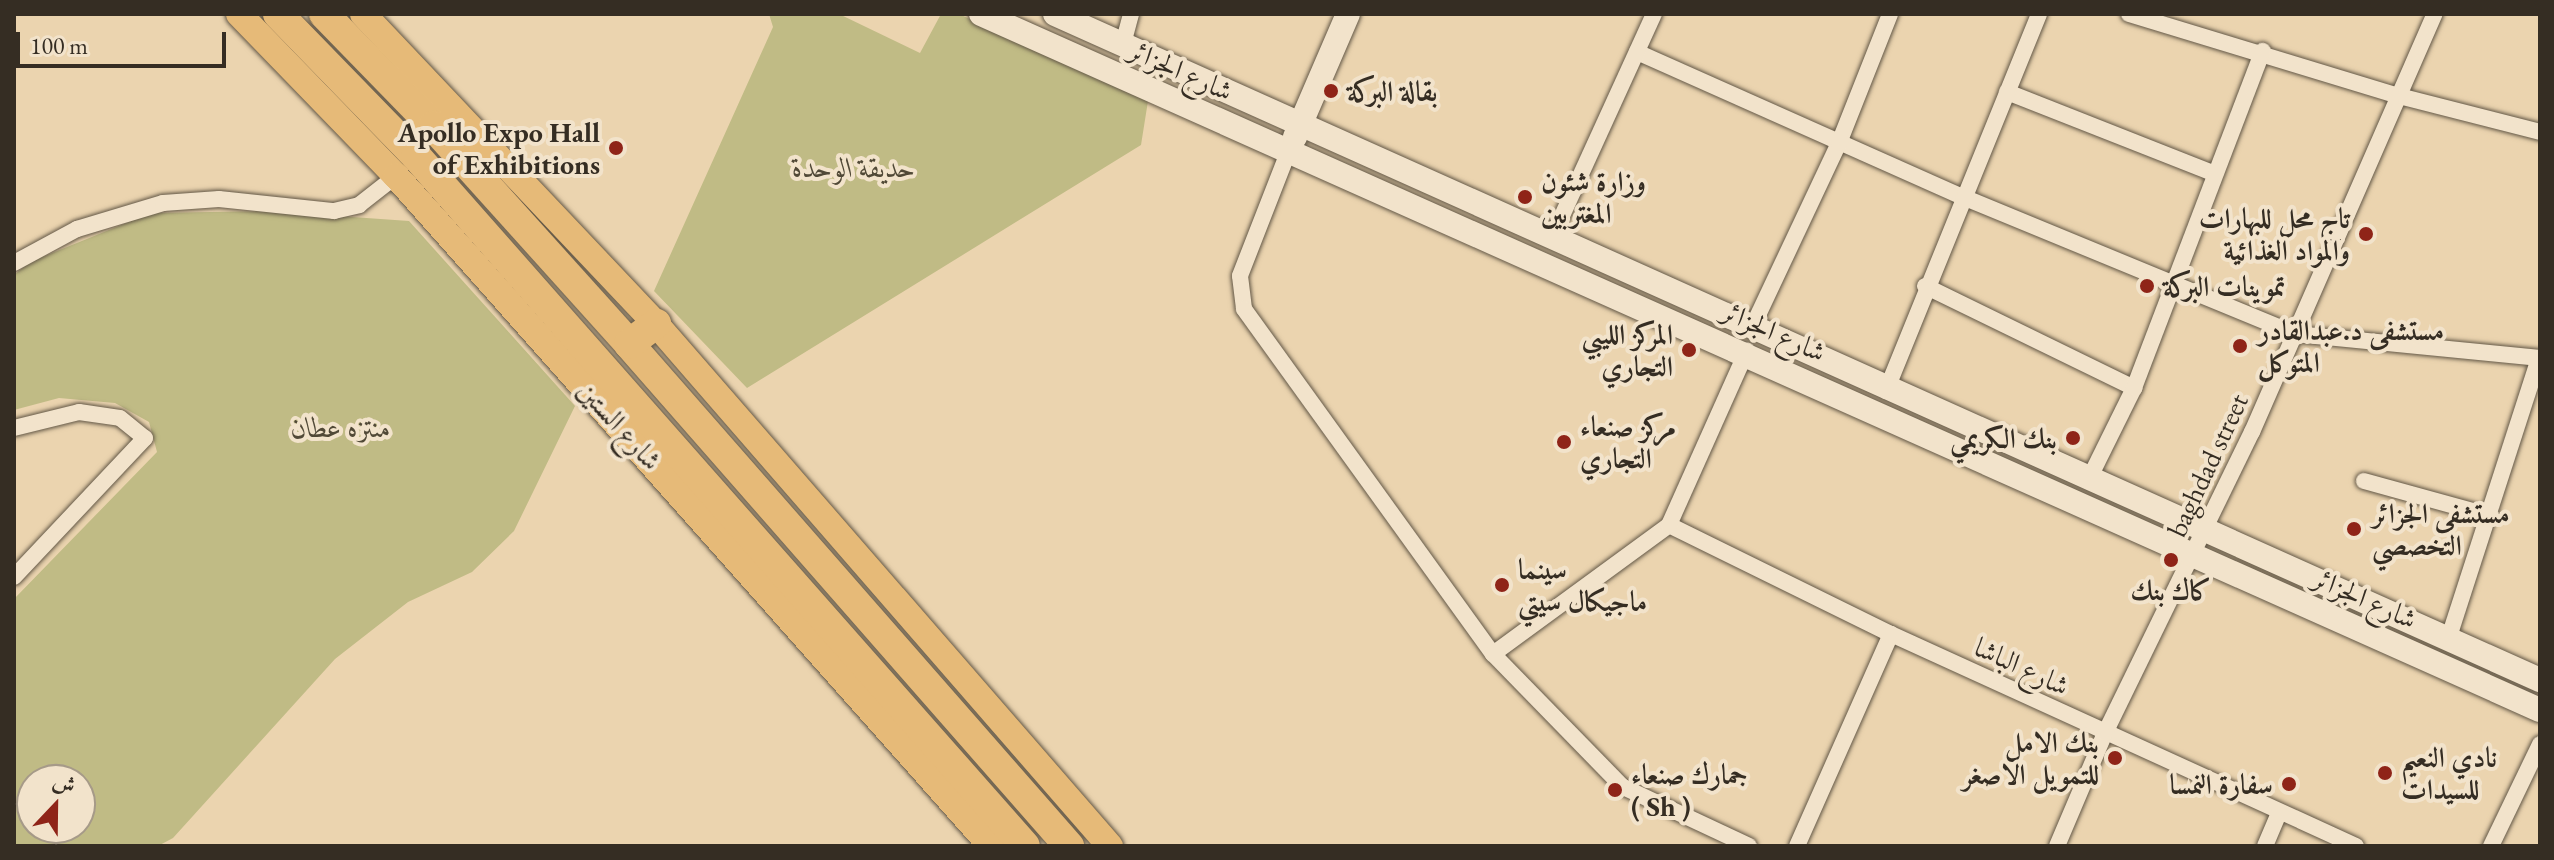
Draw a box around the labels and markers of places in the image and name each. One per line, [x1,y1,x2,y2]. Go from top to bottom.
place label: بقالة البركة [1347,74,1438,108]
marker: بقالة البركة [1322,82,1340,100]
place label: Apollo Expo Hall of Exhibitions [397,115,600,181]
marker: Apollo Expo Hall of Exhibitions [607,139,625,157]
place label: وزارة شئون المغتربين [1541,164,1646,230]
marker: وزارة شئون المغتربين [1516,188,1534,206]
place label: تاج محل للبهارات والمواد الغذائية [2199,201,2350,267]
marker: تاج محل للبهارات والمواد الغذائية [2357,225,2375,243]
place label: تموينات البركة [2163,269,2286,303]
marker: تموينات البركة [2138,277,2156,295]
place label: مستشفى د.عبدالقادر المتوكل [2258,313,2444,379]
place label: المركز الليبي التجاري [1582,317,1673,383]
marker: مستشفى د.عبدالقادر المتوكل [2229,335,2251,357]
marker: المركز الليبي التجاري [1680,341,1698,359]
place label: مركز صنعاء التجاري [1580,409,1676,475]
place label: بنك الكريمي [1950,421,2057,455]
marker: بنك الكريمي [2064,429,2082,447]
marker: مركز صنعاء التجاري [1555,433,1573,451]
place label: مستشفى الجزائر التخصصي [2372,496,2510,562]
marker: مستشفى الجزائر التخصصي [2343,518,2365,540]
marker: كاك بنك [2162,551,2180,569]
place label: سينما ماجيكال سيتي [1518,552,1647,618]
place label: كاك بنك [2130,573,2212,607]
marker: سينما ماجيكال سيتي [1493,576,1511,594]
place label: بنك الامل للتمويل الاصغر [1962,725,2099,791]
place label: نادي النعيم للسيدات [2401,740,2497,806]
marker: بنك الامل للتمويل الاصغر [2106,749,2124,767]
place label: جمارك صنعاء ( Sh ) [1631,757,1748,823]
marker: نادي النعيم للسيدات [2376,764,2394,782]
place label: سفارة النمسا [2169,767,2273,801]
marker: سفارة النمسا [2280,775,2298,793]
marker: جمارك صنعاء ( Sh ) [1606,781,1624,799]

